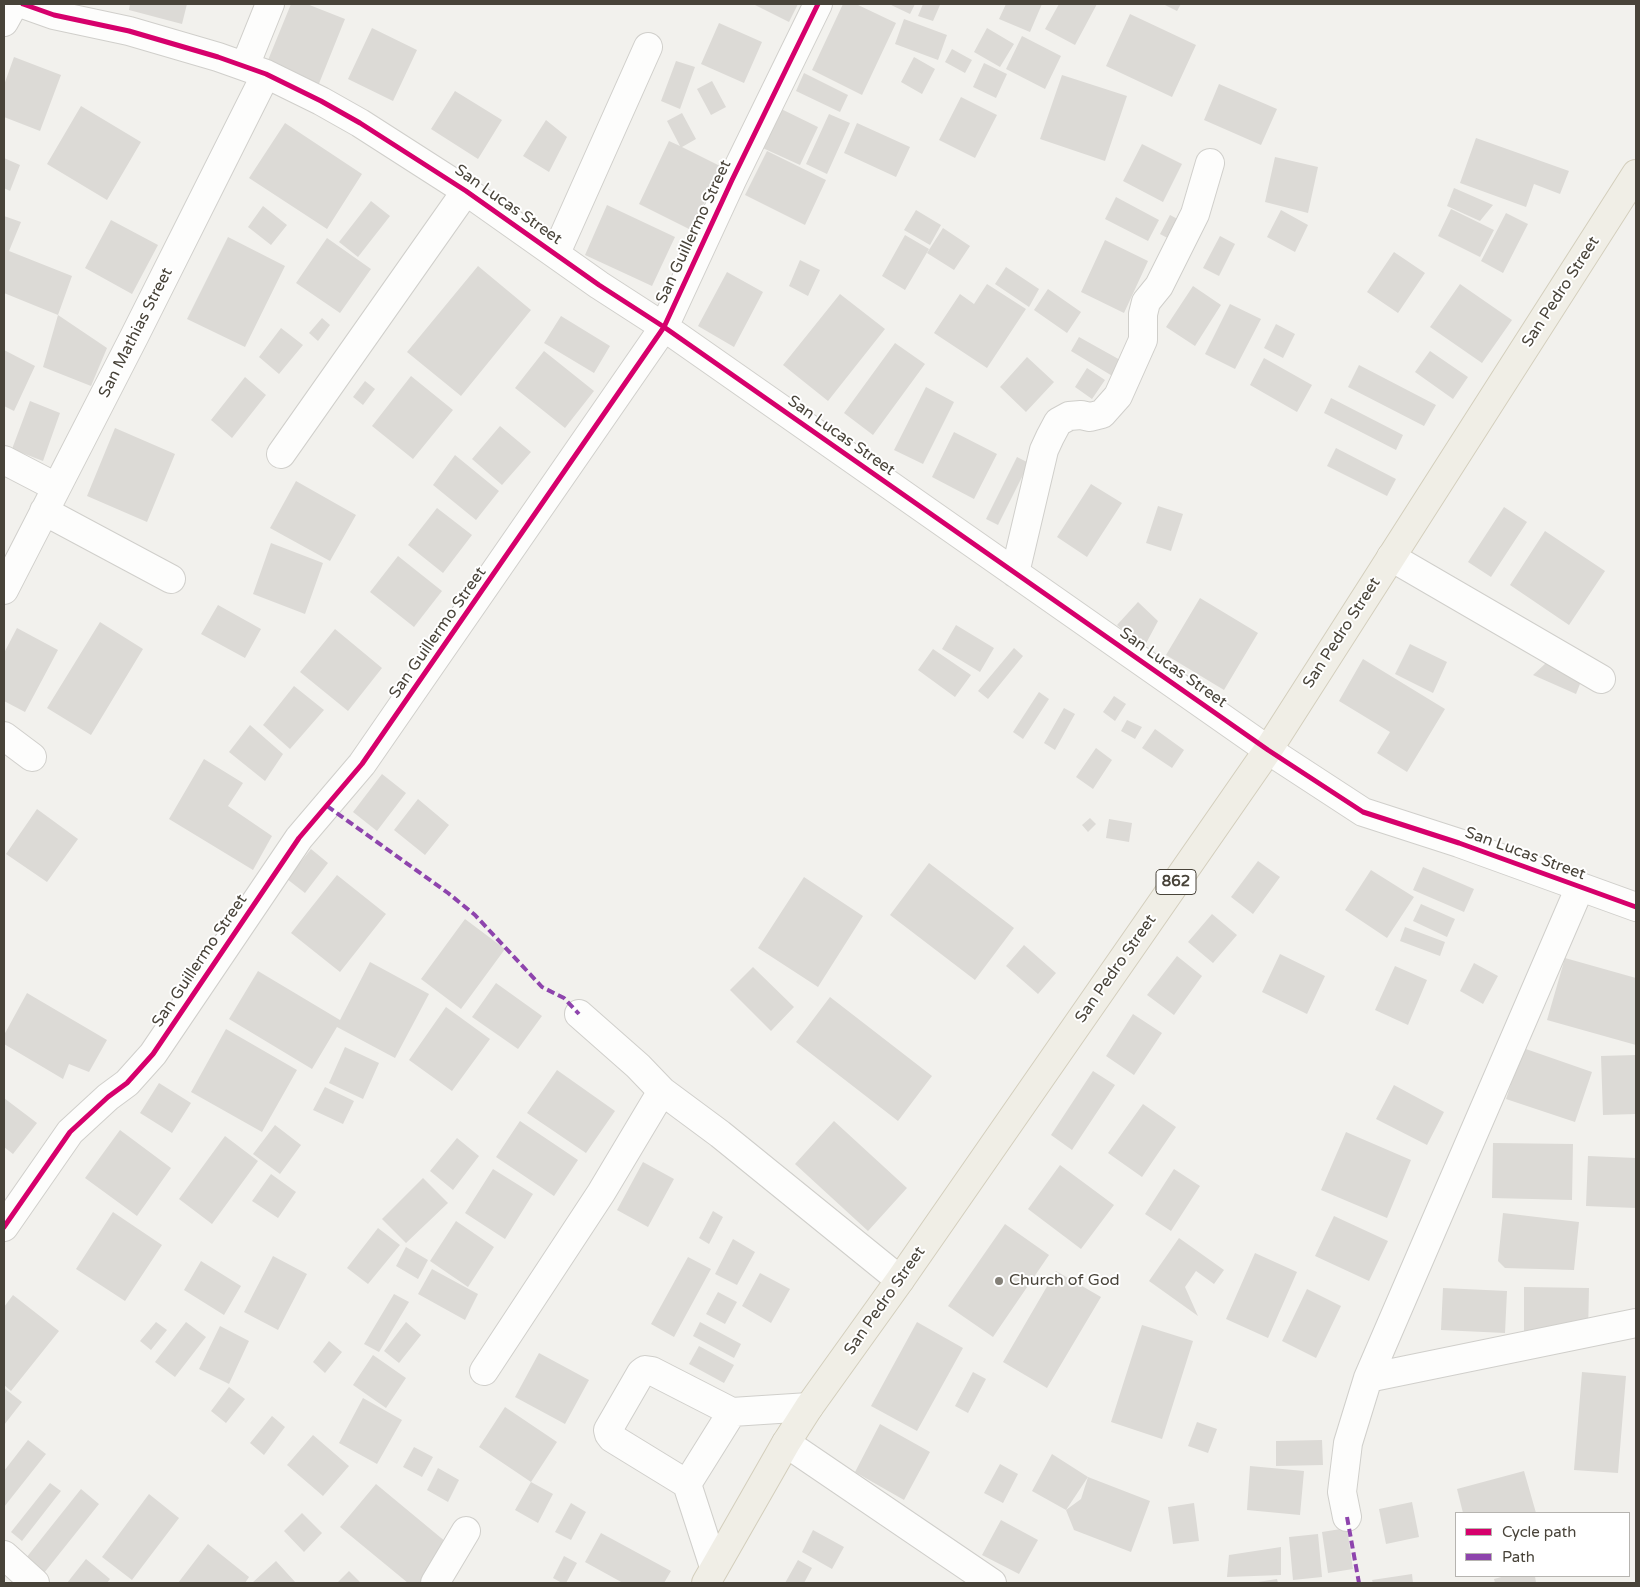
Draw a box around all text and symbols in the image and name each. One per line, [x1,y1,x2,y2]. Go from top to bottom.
street label: San Guillermo Street [652,157,736,307]
street label: San Lucas Street [451,161,565,249]
street label: San Pedro Street [1518,233,1604,351]
street label: San Mathias Street [95,265,177,401]
street label: San Lucas Street [784,392,898,480]
street label: San Guillermo Street [385,564,491,702]
street label: San Pedro Street [1299,574,1385,692]
street label: San Lucas Street [1116,624,1230,712]
street label: San Lucas Street [1462,823,1588,885]
road number: 862 [1156,870,1196,894]
street label: San Guillermo Street [148,891,252,1031]
street label: San Pedro Street [1071,911,1161,1027]
street label: San Pedro Street [840,1243,930,1359]
place label: Church of God [1009,1271,1120,1291]
marker: Church of God [993,1275,1005,1287]
legend [1455,1512,1630,1577]
text: Cycle path [1502,1523,1576,1541]
text: Path [1502,1548,1535,1566]

